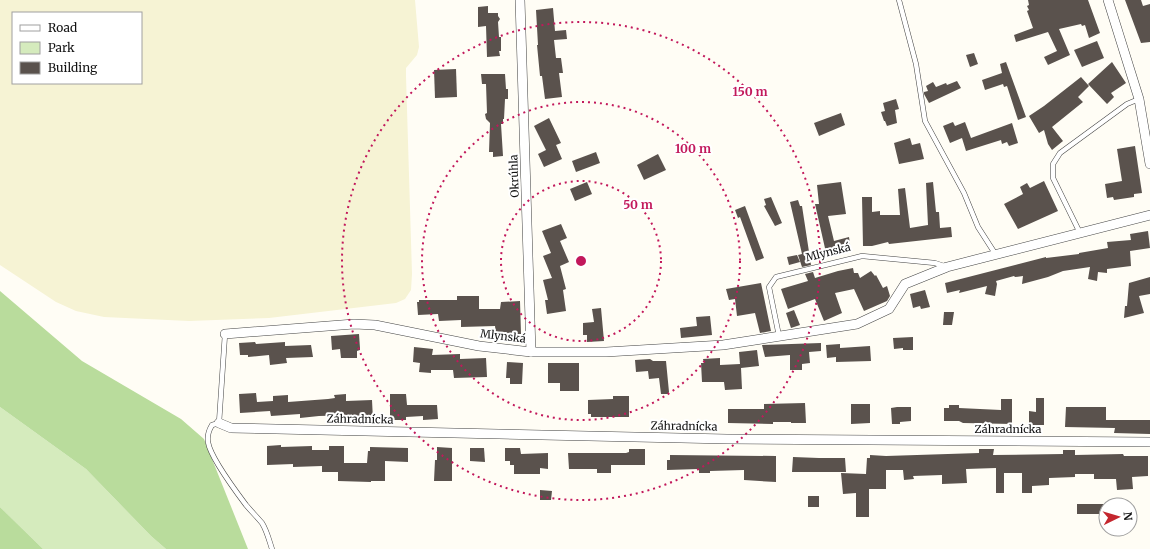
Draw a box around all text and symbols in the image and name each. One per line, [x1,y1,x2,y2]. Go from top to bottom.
legend [12,12,142,84]
text: Road [48,20,77,35]
text: Park [48,40,75,55]
text: Building [48,60,98,75]
text: 150 m [733,84,768,99]
text: 100 m [675,141,711,156]
street label: Okrúhla [506,154,522,198]
text: 50 m [623,197,653,212]
street label: Mlynská [804,240,852,264]
centre of rings [574,254,588,268]
street label: Mlynská [479,326,527,346]
street label: Záhradnícka [326,411,394,427]
street label: Záhradnícka [650,418,718,434]
street label: Záhradnícka [975,422,1042,436]
north arrow [1098,497,1138,537]
text: N [1121,511,1135,521]

